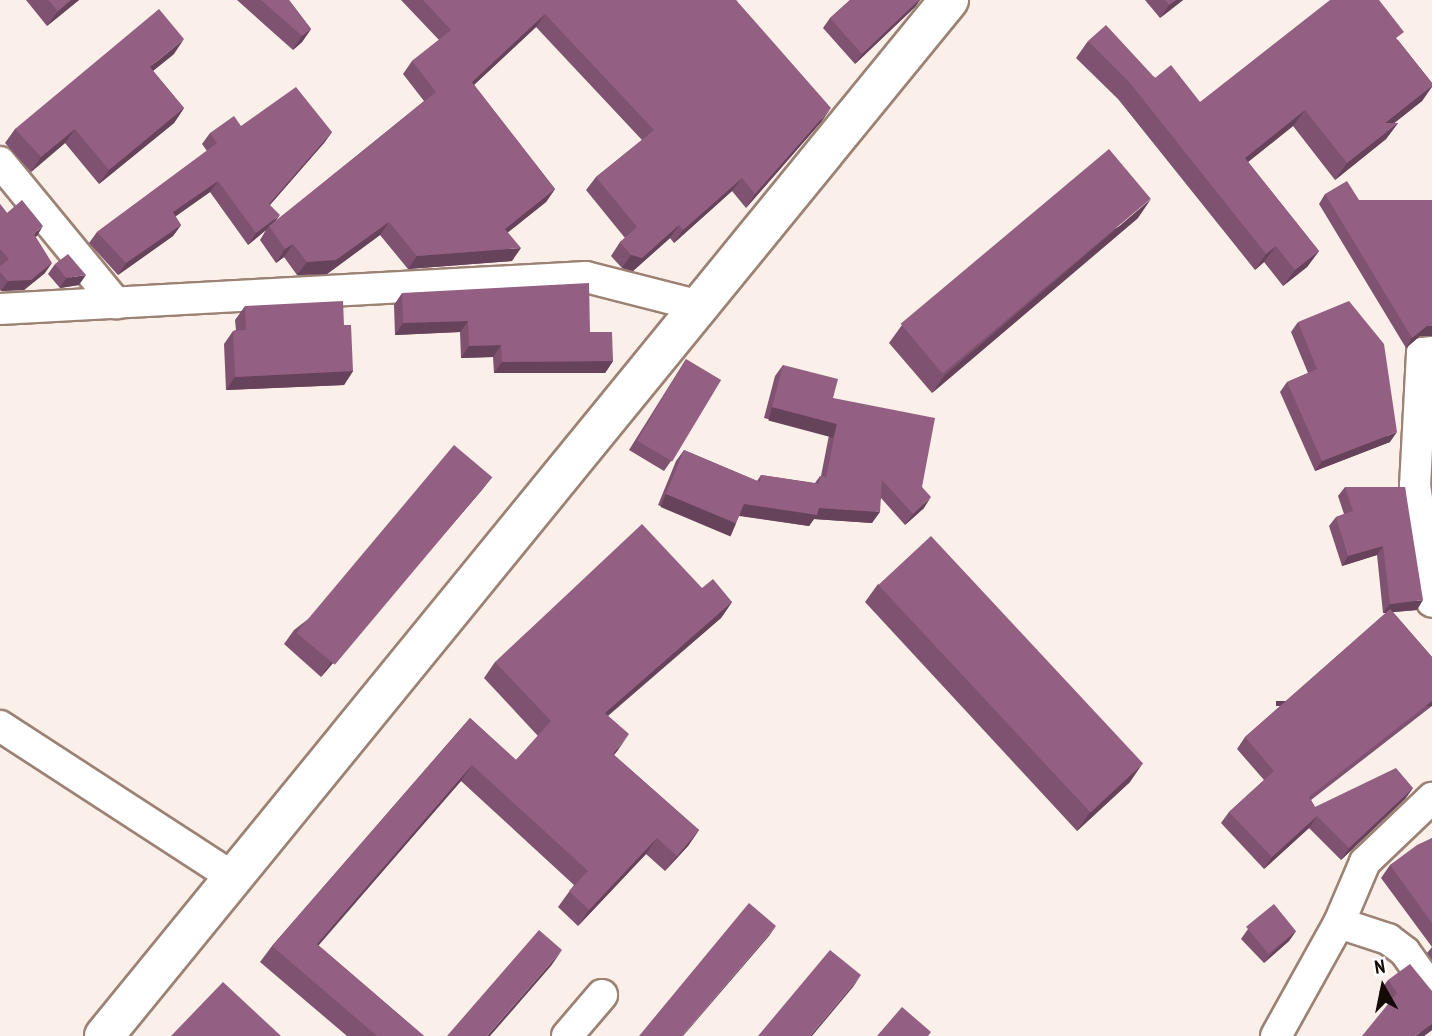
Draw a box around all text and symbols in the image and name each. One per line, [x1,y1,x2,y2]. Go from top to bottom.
north arrow [1348,952,1418,1022]
text: N [1373,954,1387,979]

